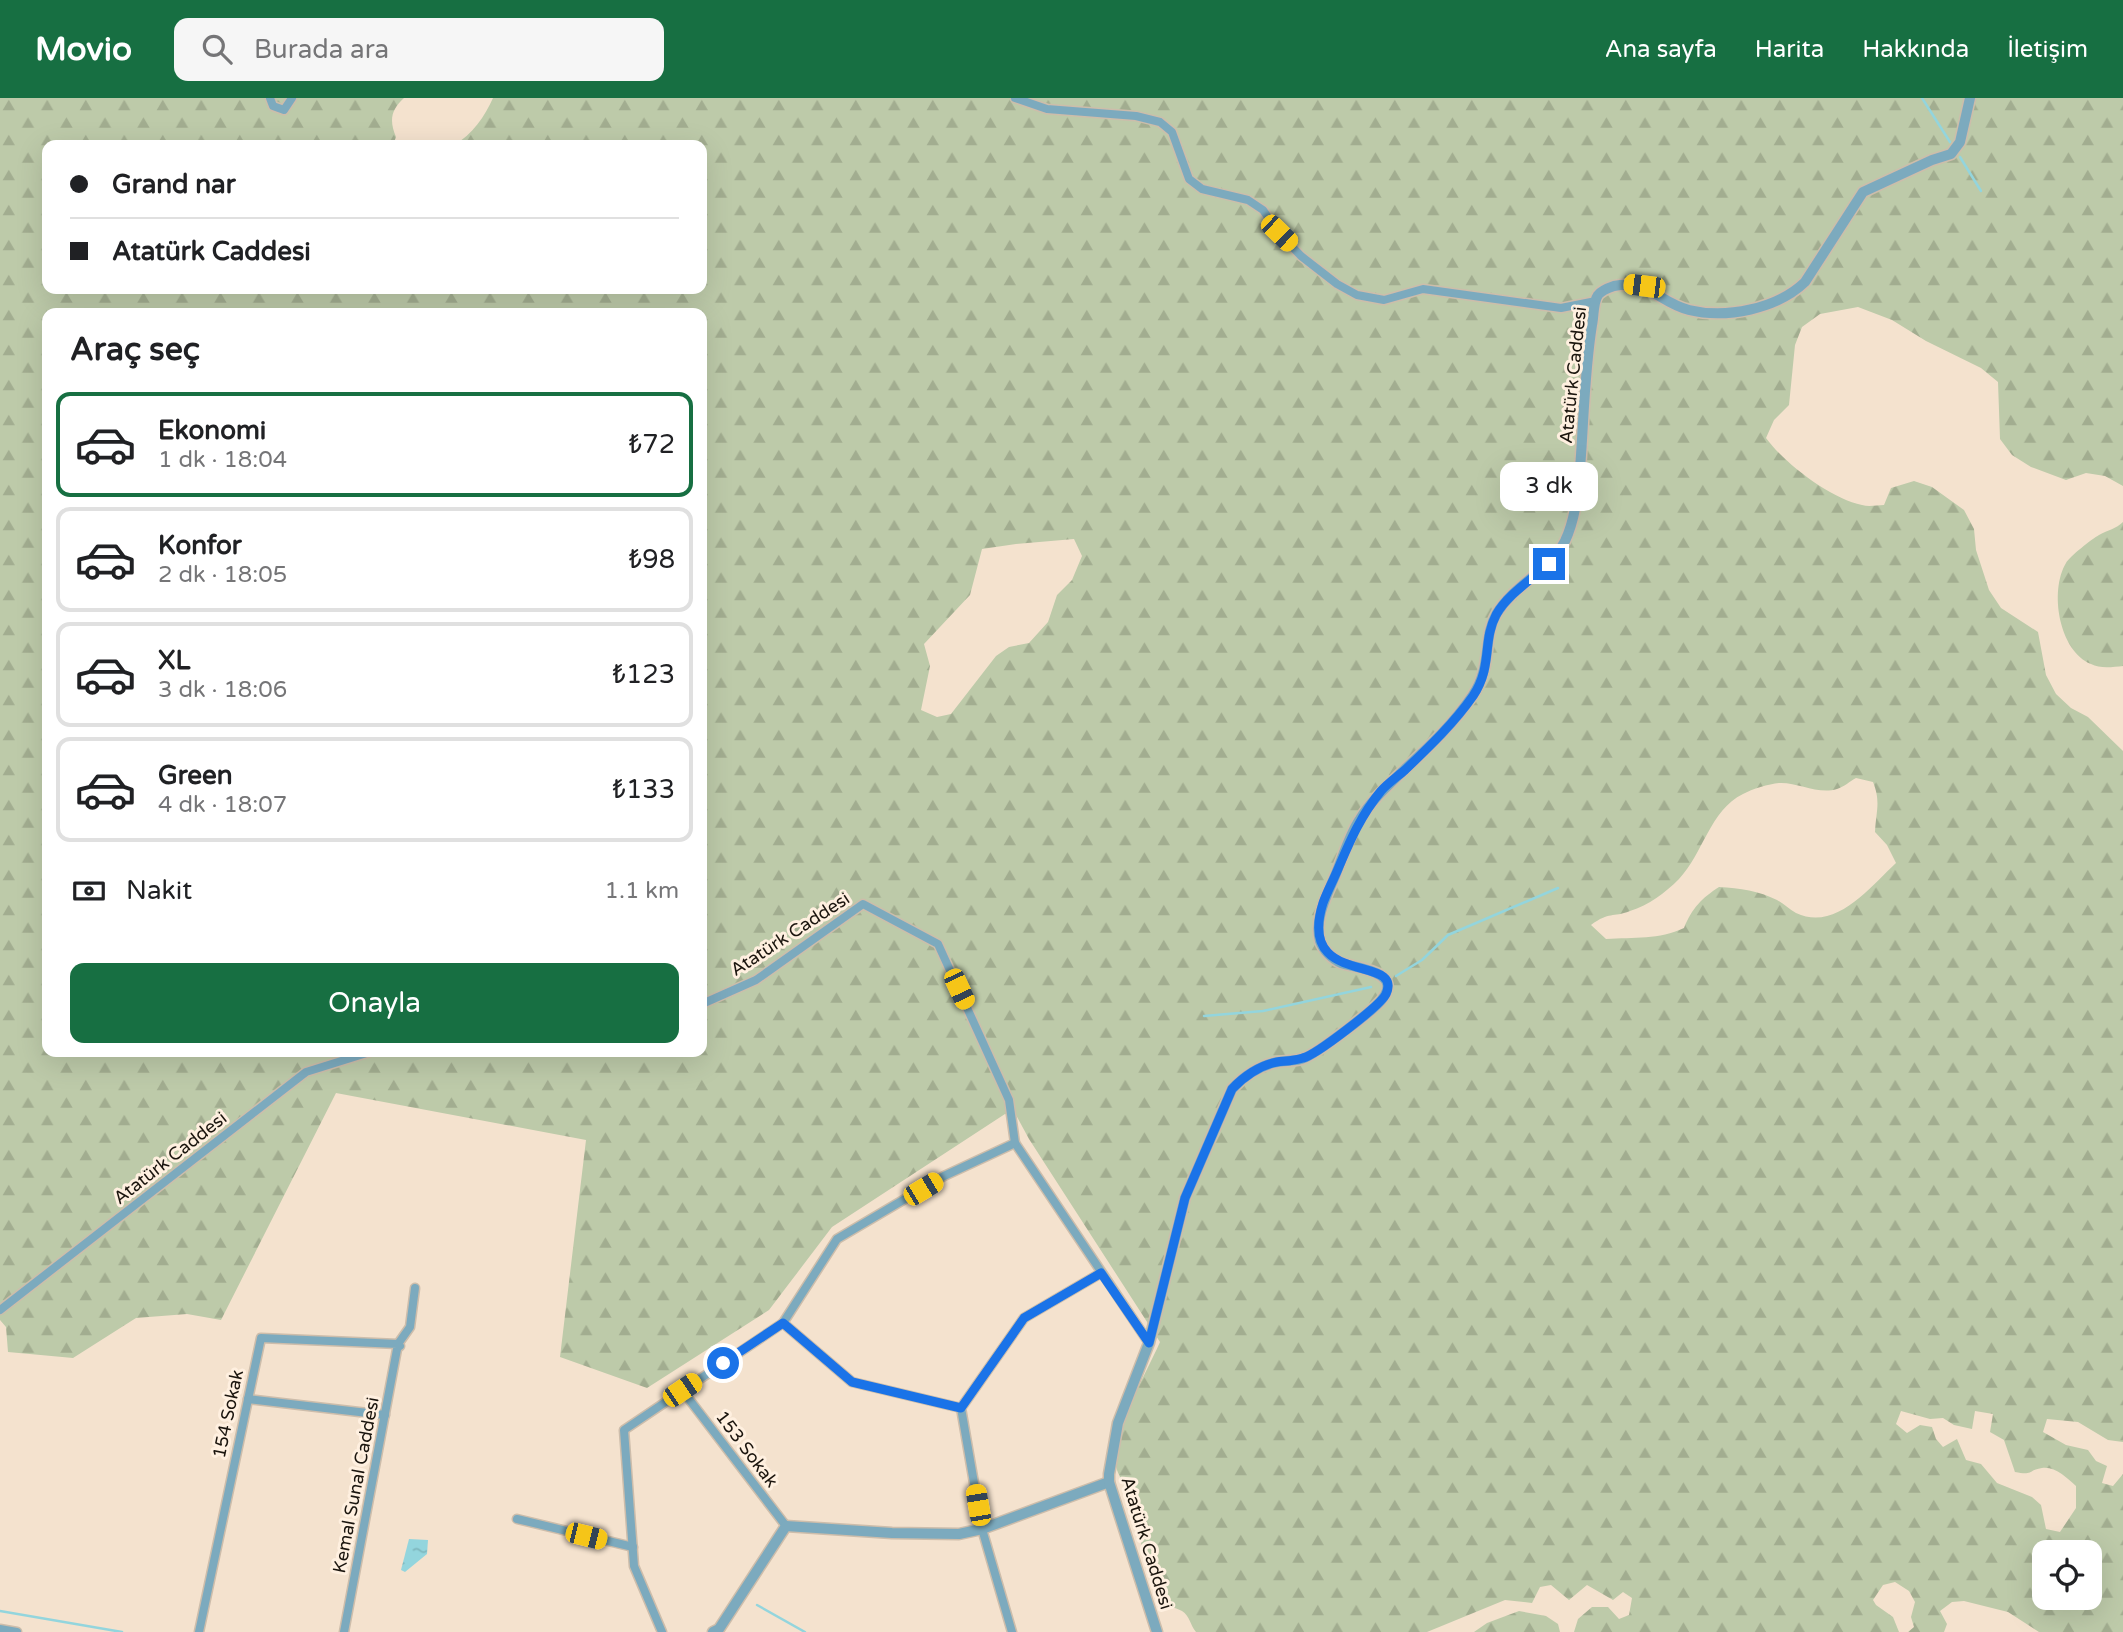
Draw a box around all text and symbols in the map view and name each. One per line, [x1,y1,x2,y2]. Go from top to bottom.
search box [174,18,664,81]
text: Movio [35,30,132,69]
icon: search [198,30,236,68]
text: Burada ara [254,34,389,65]
text: Ana sayfa [1605,35,1717,64]
text: Harita [1755,35,1824,64]
text: Hakkında [1862,35,1969,64]
text: İletişim [2007,35,2088,64]
text: Grand nar [112,169,236,200]
car [1257,211,1302,255]
text: Atatürk Caddesi [112,236,311,267]
car [1622,273,1667,299]
street label: Atatürk Caddesi [1555,305,1591,445]
text: Araç seç [70,331,200,369]
icon: car [74,413,137,476]
text: Ekonomi [158,415,266,446]
text: ₺72 [629,429,675,460]
text: 1 dk · 18:04 [158,446,287,474]
callout: 3 dk [1500,462,1598,512]
text: 3 dk [1525,472,1573,500]
icon: car [74,528,137,591]
text: Konfor [158,530,242,561]
text: ₺98 [629,544,675,575]
route end [1533,548,1565,580]
text: 2 dk · 18:05 [158,561,287,589]
icon: car [74,643,137,706]
text: XL [158,645,190,676]
text: ₺123 [612,659,675,690]
text: 3 dk · 18:06 [158,676,287,704]
icon: car [74,758,137,821]
text: Green [158,760,233,791]
text: ₺133 [612,774,675,805]
text: 4 dk · 18:07 [158,791,287,819]
icon: cash [70,872,108,910]
text: Nakit [126,875,192,906]
text: 1.1 km [605,877,679,905]
street label: Atatürk Caddesi [726,887,854,981]
button: Onayla [70,963,679,1043]
car [941,966,978,1012]
street label: Atatürk Caddesi [109,1107,231,1209]
car [900,1169,947,1209]
route start [707,1347,739,1379]
street label: 154 Sokak [208,1367,248,1460]
car [659,1370,706,1410]
street label: Kemal Sunal Caddesi [328,1395,384,1575]
street label: 153 Sokak [711,1406,783,1492]
street label: Atatürk Caddesi [1116,1474,1178,1612]
car [965,1482,992,1528]
car [564,1521,609,1551]
map controls [2032,1540,2102,1610]
button: locate [2032,1540,2102,1610]

